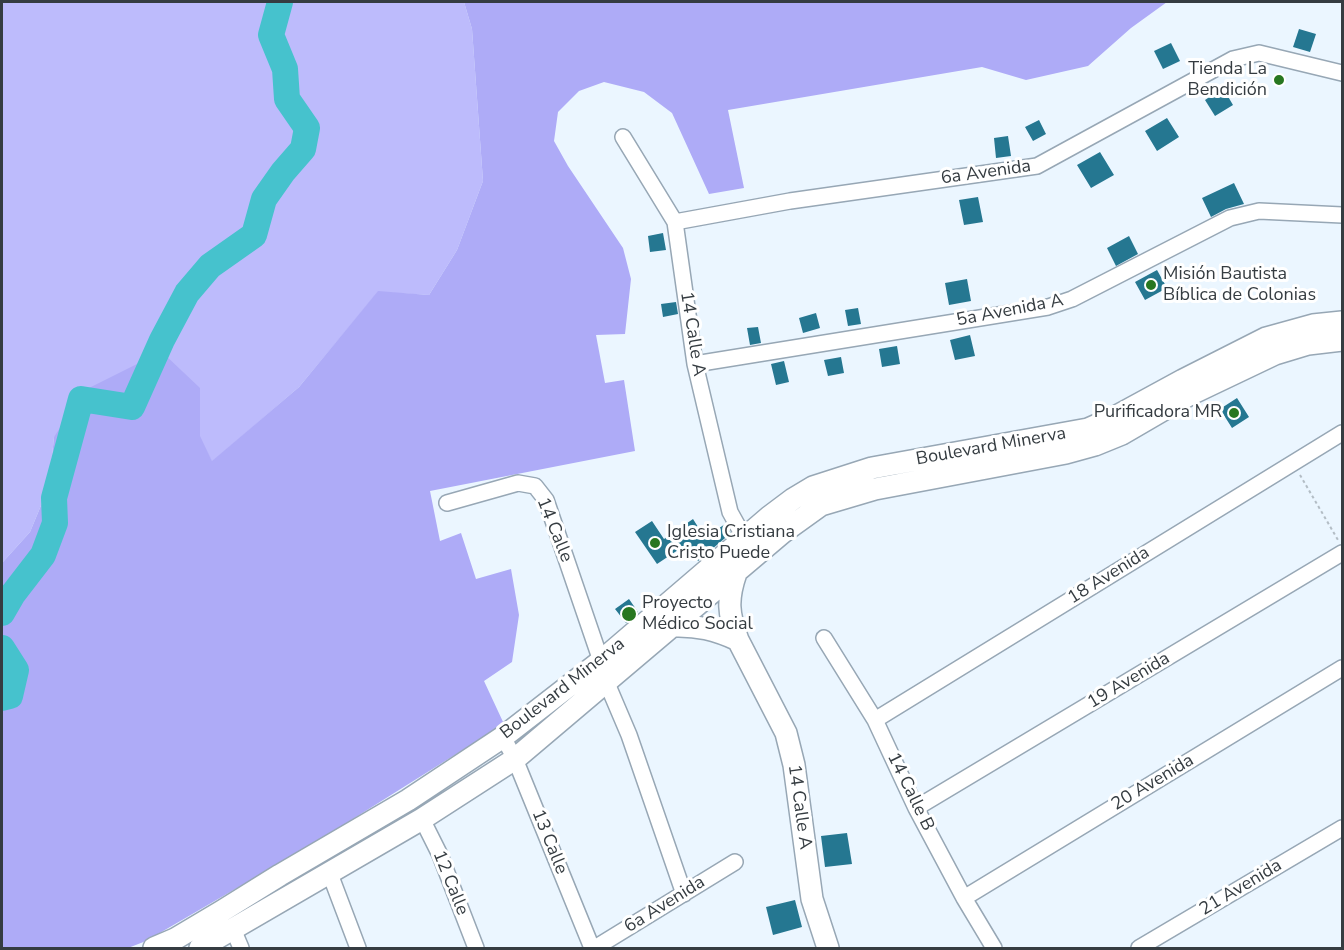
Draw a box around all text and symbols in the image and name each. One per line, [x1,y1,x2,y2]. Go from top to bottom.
place label: Tienda La Bendición [1188,59,1267,101]
marker: Tienda La Bendición [1272,73,1286,87]
street label: 6a Avenida [940,156,1032,190]
place label: Misión Bautista Bíblica de Colonias [1163,264,1316,306]
marker: Misión Bautista Bíblica de Colonias [1144,278,1158,292]
street label: 14 Calle A [675,290,709,378]
street label: 5a Avenida A [955,290,1065,332]
place label: Purificadora MR [1094,402,1222,424]
marker: Purificadora MR [1227,406,1241,420]
street label: Boulevard Minerva [914,423,1068,471]
street label: 14 Calle [531,495,577,565]
place label: Iglesia Cristiana Cristo Puede [667,522,795,564]
marker: Iglesia Cristiana Cristo Puede [648,536,662,550]
street label: 18 Avenida [1064,542,1154,610]
place label: Proyecto Médico Social [642,593,753,636]
marker: Proyecto Médico Social [620,605,638,623]
street label: Boulevard Minerva [496,634,630,744]
street label: 19 Avenida [1084,648,1174,714]
street label: 14 Calle B [882,749,938,835]
street label: 20 Avenida [1108,750,1198,816]
street label: 14 Calle A [782,763,816,851]
street label: 13 Calle [526,807,572,877]
street label: 12 Calle [427,848,473,918]
street label: 21 Avenida [1196,855,1286,921]
street label: 6a Avenida [621,872,709,938]

